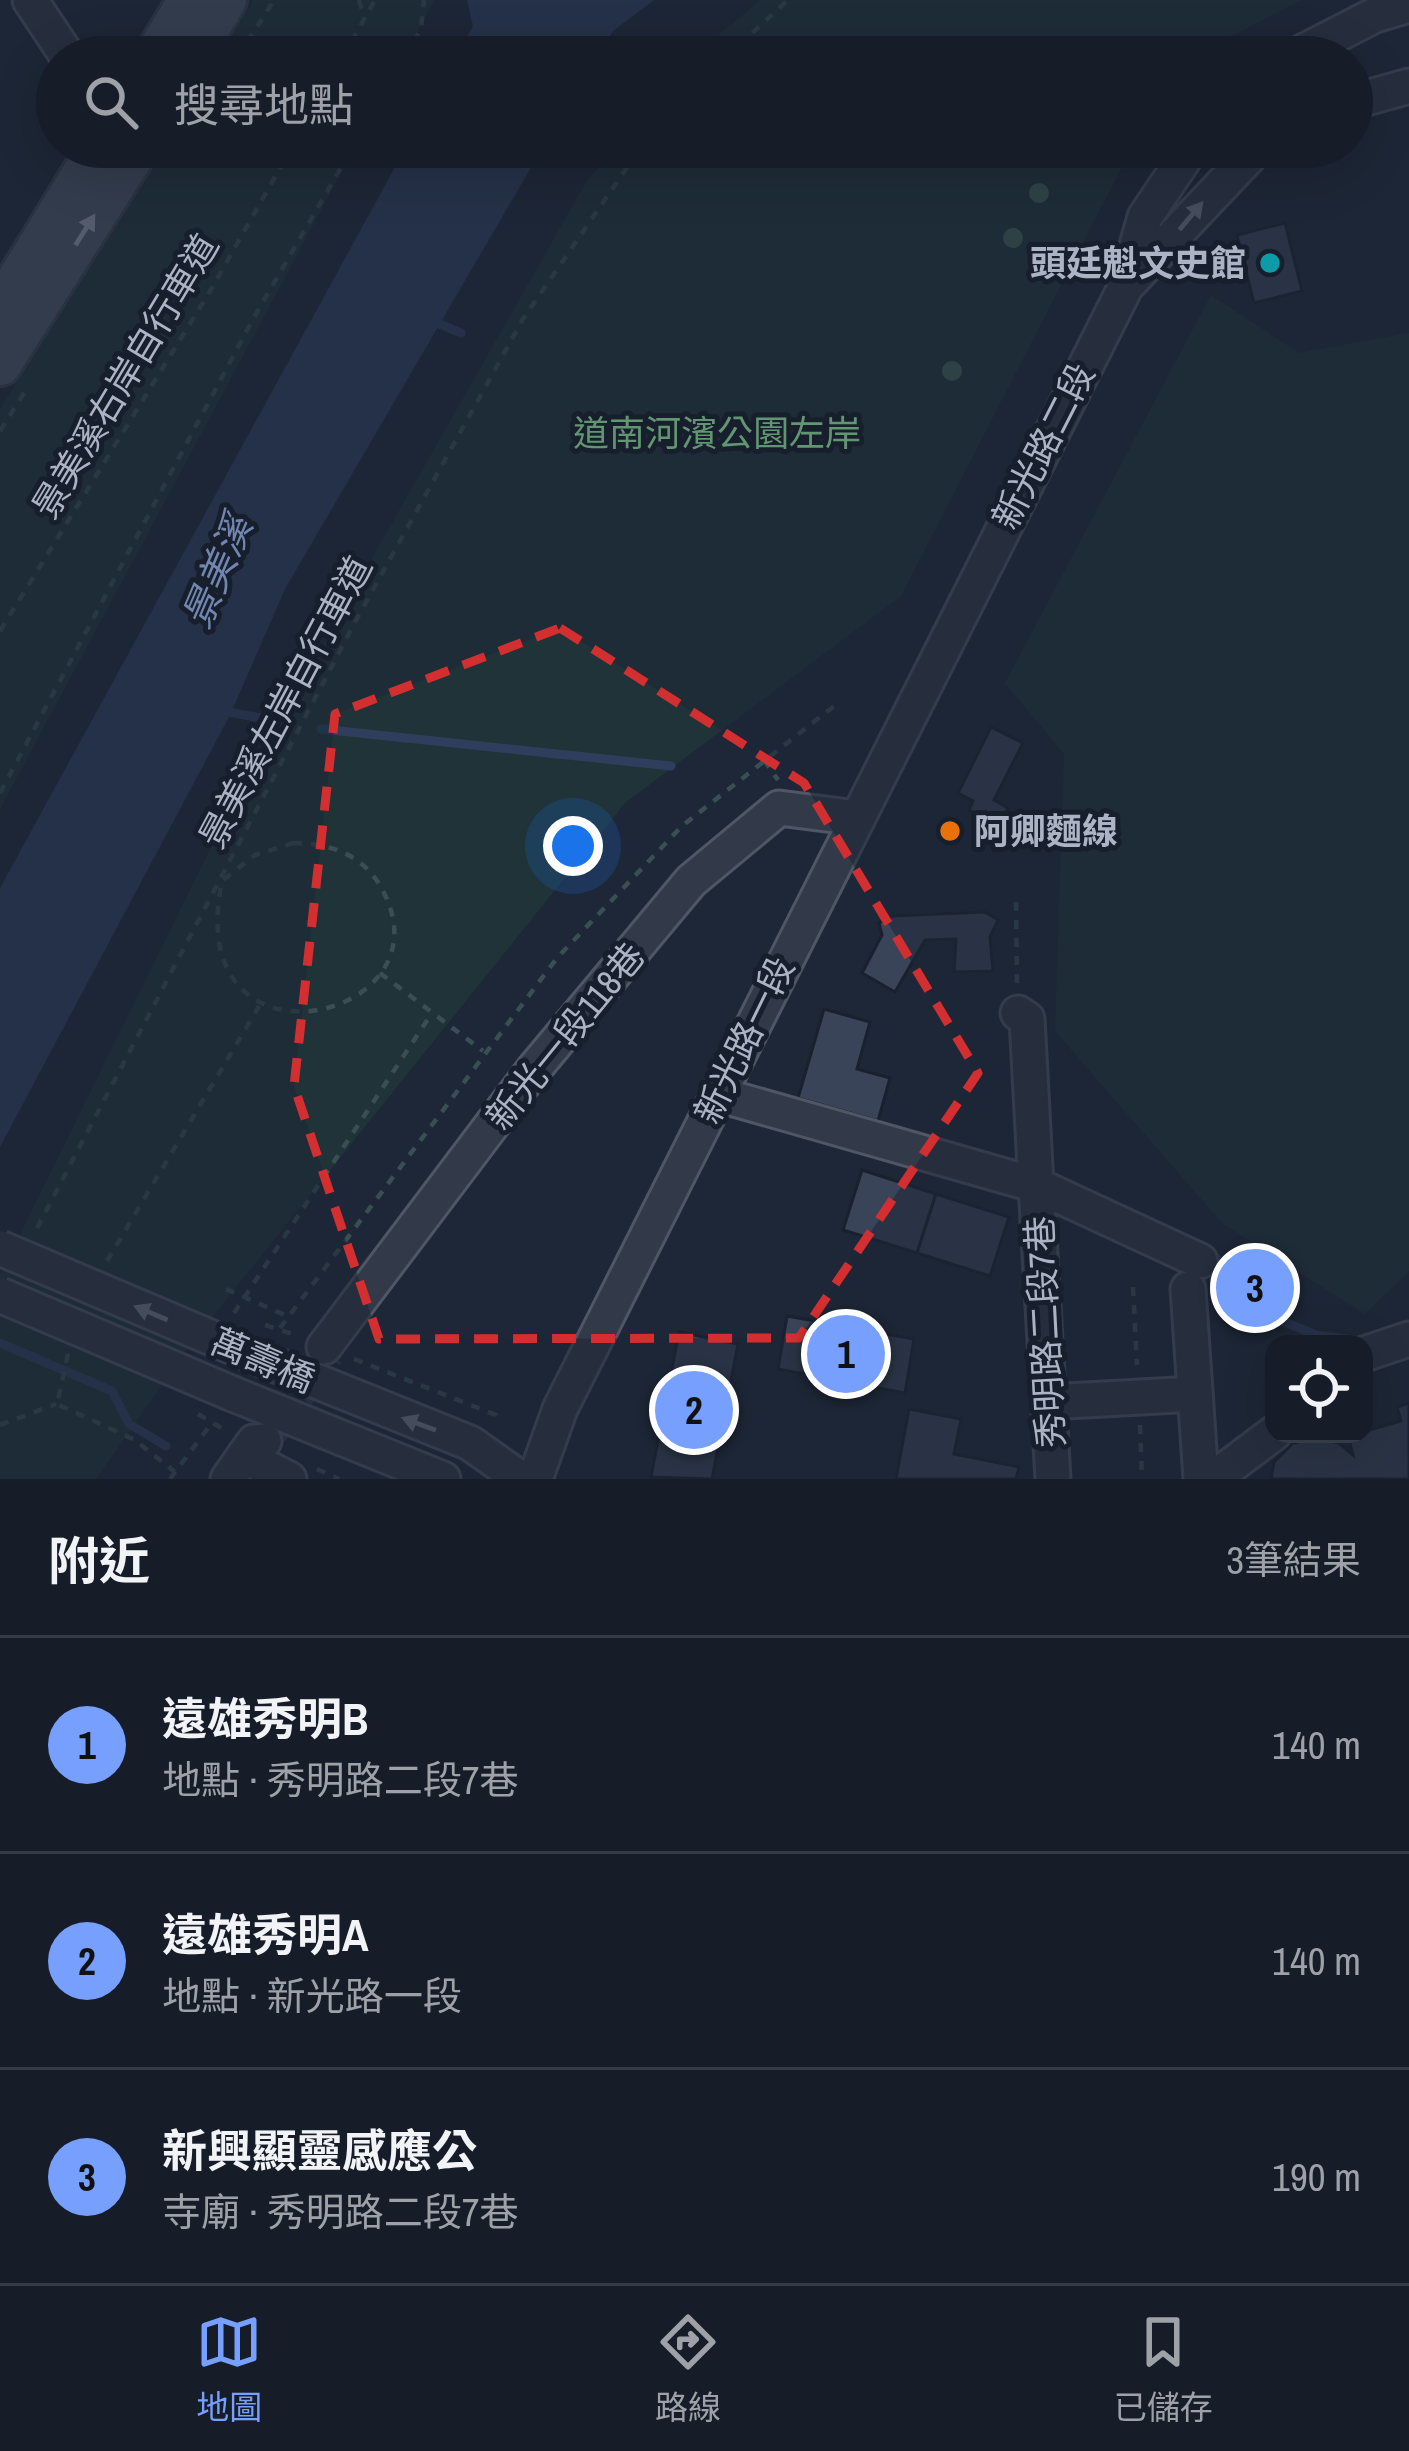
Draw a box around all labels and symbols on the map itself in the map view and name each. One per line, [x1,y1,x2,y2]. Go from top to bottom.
one-way arrow [1177,201,1203,231]
one-way arrow [74,214,96,246]
street label: 景美溪右岸自行車道 [21,225,229,527]
place label: 頭廷魁文史館 [1030,239,1246,287]
marker: 頭廷魁文史館 [1257,250,1283,276]
street label: 新光路二段 [981,355,1105,537]
park label: 道南河濱公園左岸 [573,409,861,457]
water label: 景美溪 [170,503,266,636]
street label: 景美溪左岸自行車道 [188,548,382,856]
place label: 阿卿麵線 [974,807,1118,855]
your location [543,816,603,876]
marker: 阿卿麵線 [937,818,963,844]
street label: 新光一段118巷 [475,933,655,1139]
street label: 新光路一段 [683,949,805,1131]
street label: 秀明路二段7巷 [1015,1215,1075,1449]
pin: 3 [1216,1243,1294,1333]
one-way arrow [133,1302,168,1322]
pin: 1 [807,1309,885,1399]
street label: 萬壽橋 [204,1317,322,1403]
pin: 2 [655,1365,733,1455]
one-way arrow [400,1414,436,1432]

